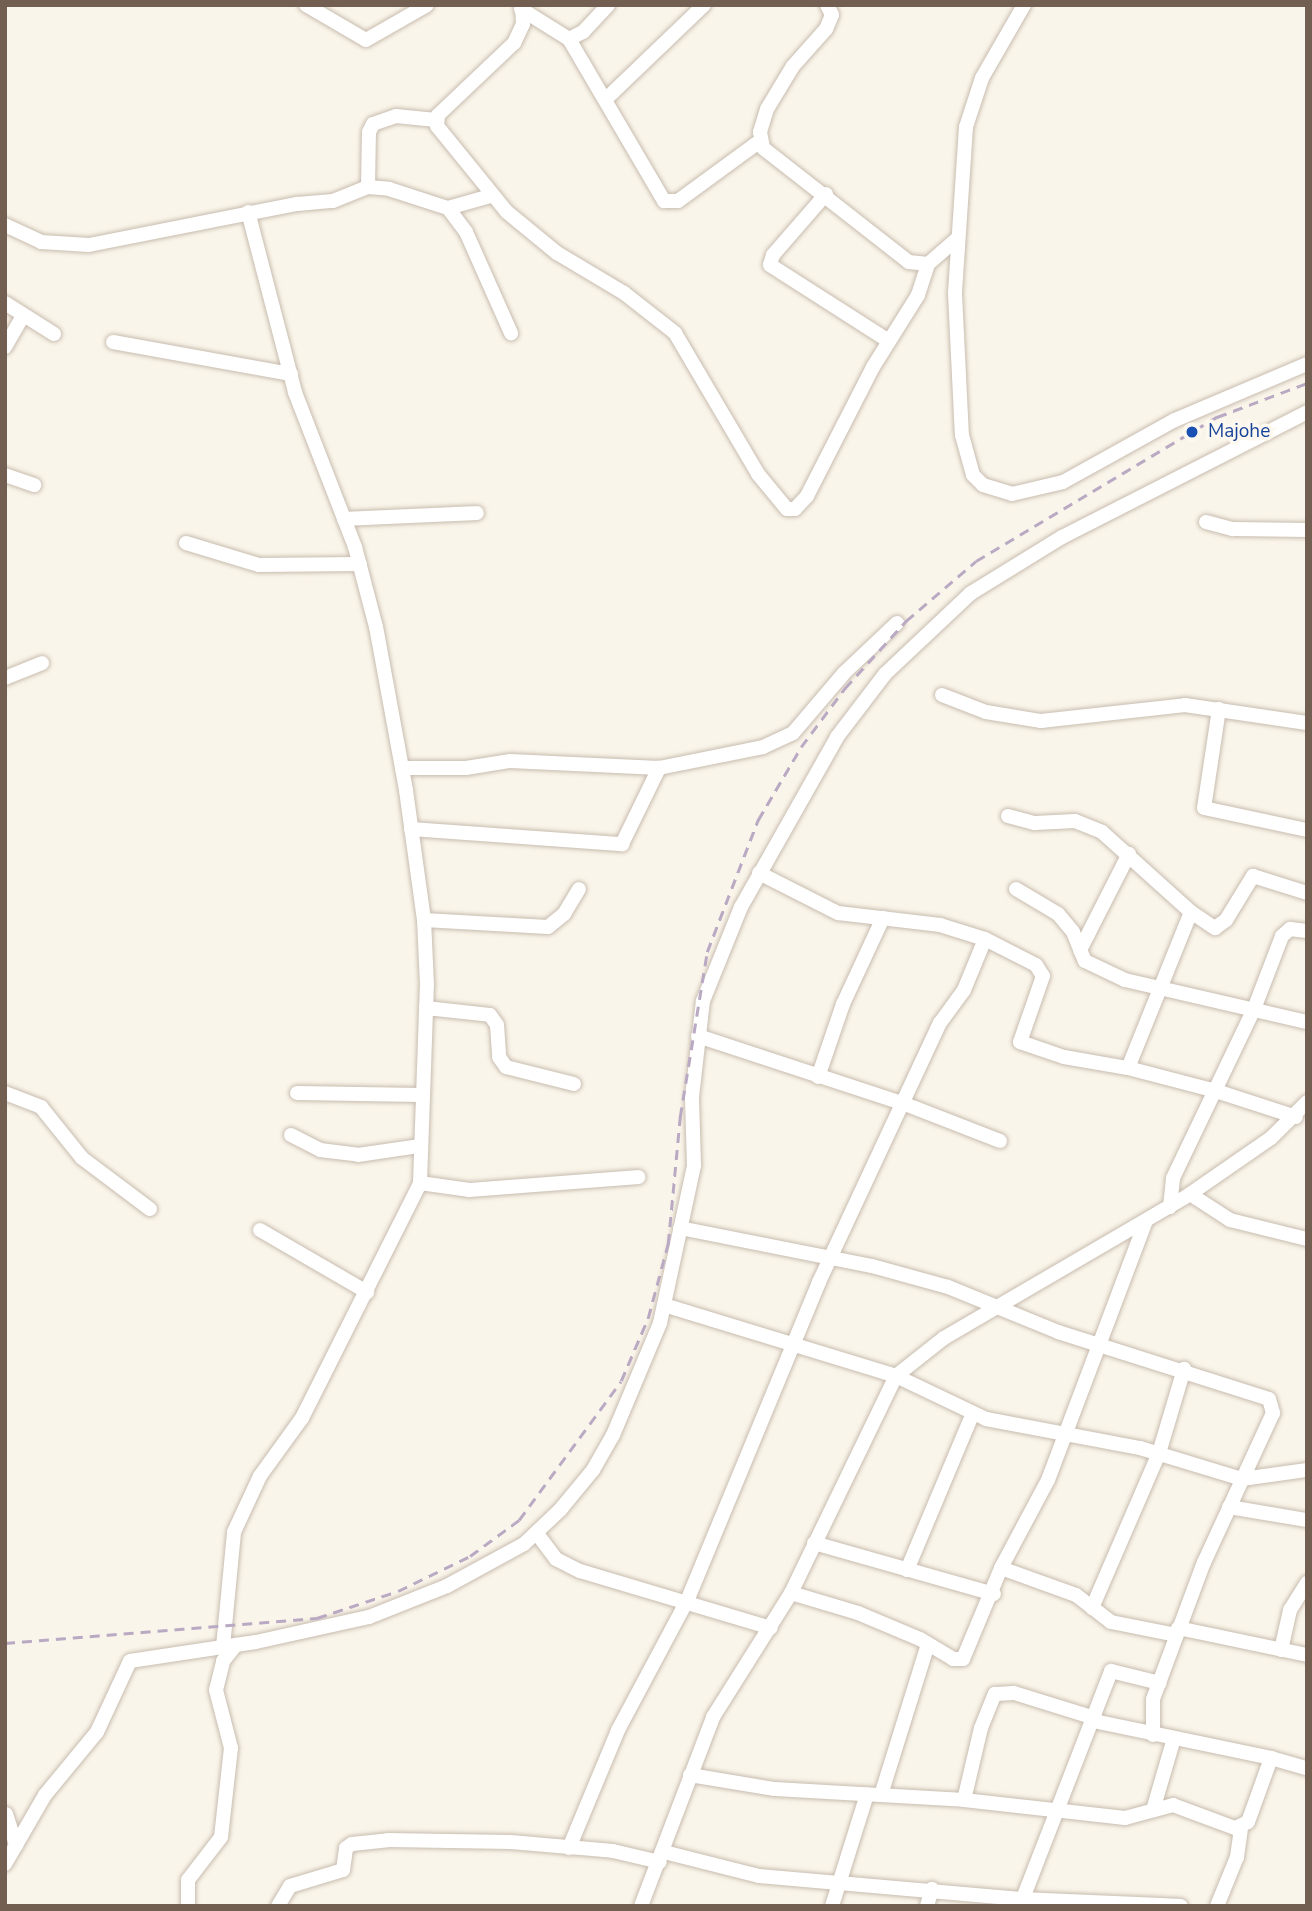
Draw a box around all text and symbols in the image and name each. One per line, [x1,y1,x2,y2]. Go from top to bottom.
place label: Majohe [1208,421,1270,443]
marker: Majohe [1182,422,1202,442]

